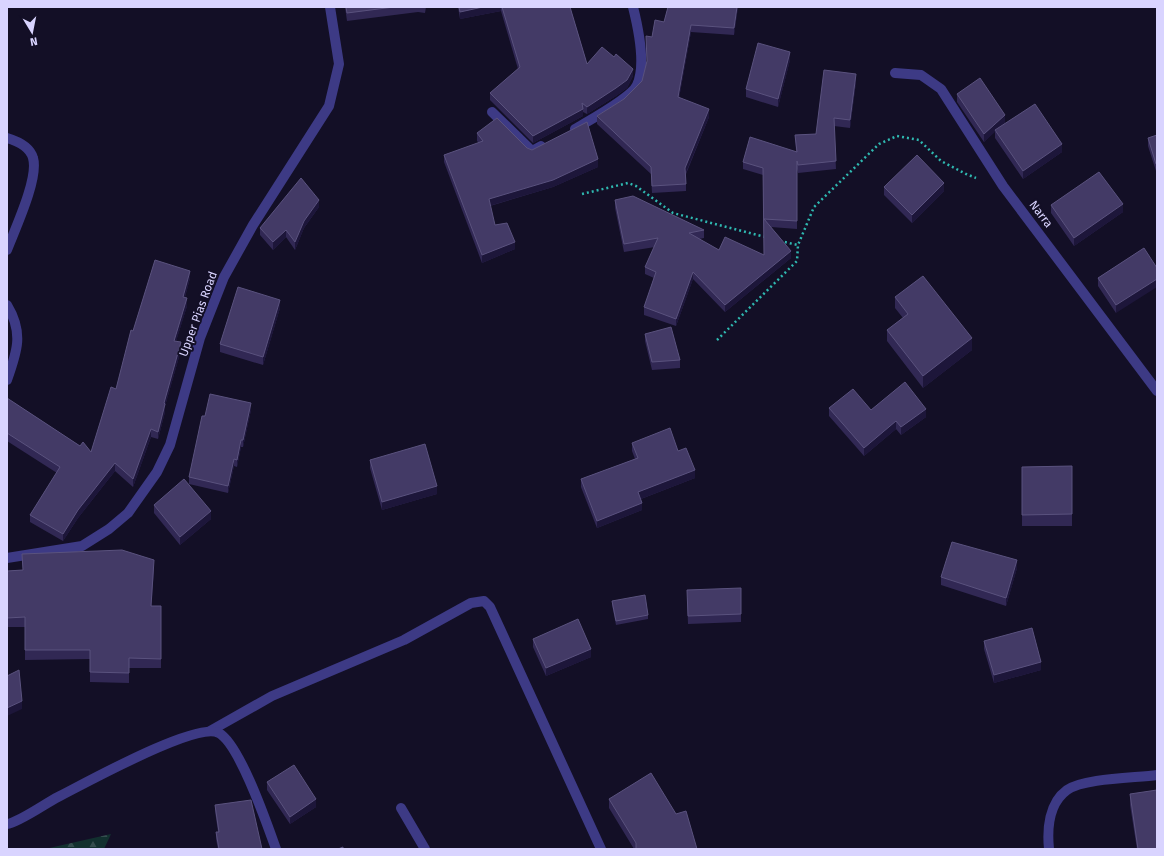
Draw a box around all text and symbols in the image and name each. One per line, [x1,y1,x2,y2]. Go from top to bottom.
north arrow [12,12,52,52]
text: N [29,34,38,48]
street label: Narra [1026,198,1056,230]
street label: Upper Pias Road [176,269,220,359]

